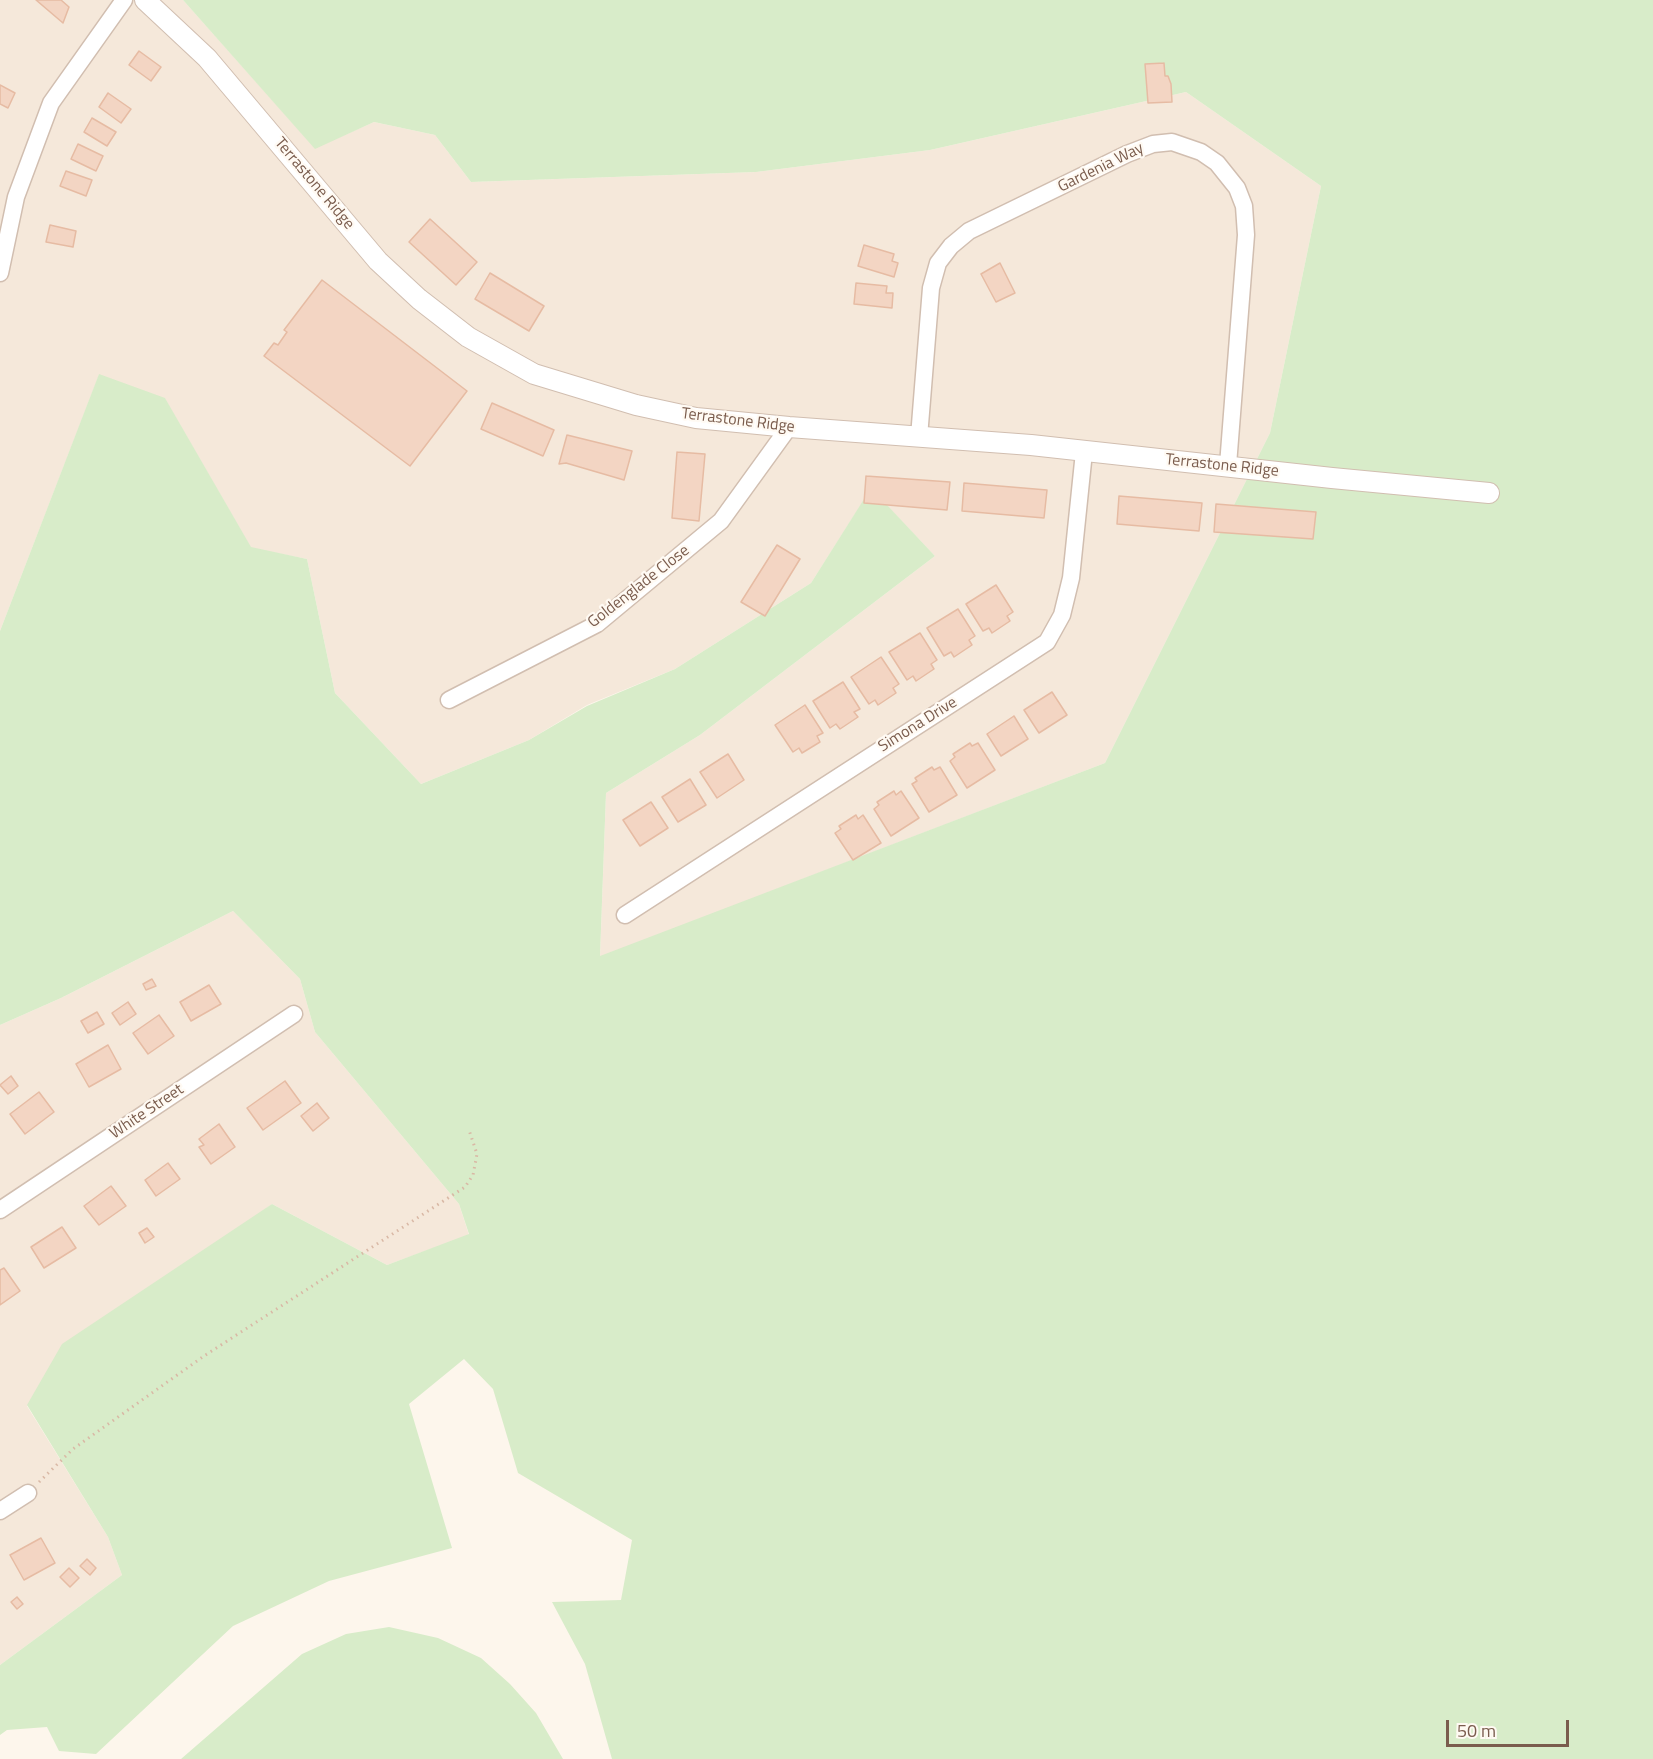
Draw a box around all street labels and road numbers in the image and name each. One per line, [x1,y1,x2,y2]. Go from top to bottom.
street label: Terrastone Ridge [270,134,358,234]
street label: Gardenia Way [1055,139,1147,197]
street label: Terrastone Ridge [680,405,796,437]
street label: Terrastone Ridge [1164,450,1280,482]
street label: Goldenglade Close [584,541,694,633]
street label: Simona Drive [875,693,961,757]
street label: White Street [107,1080,187,1144]

